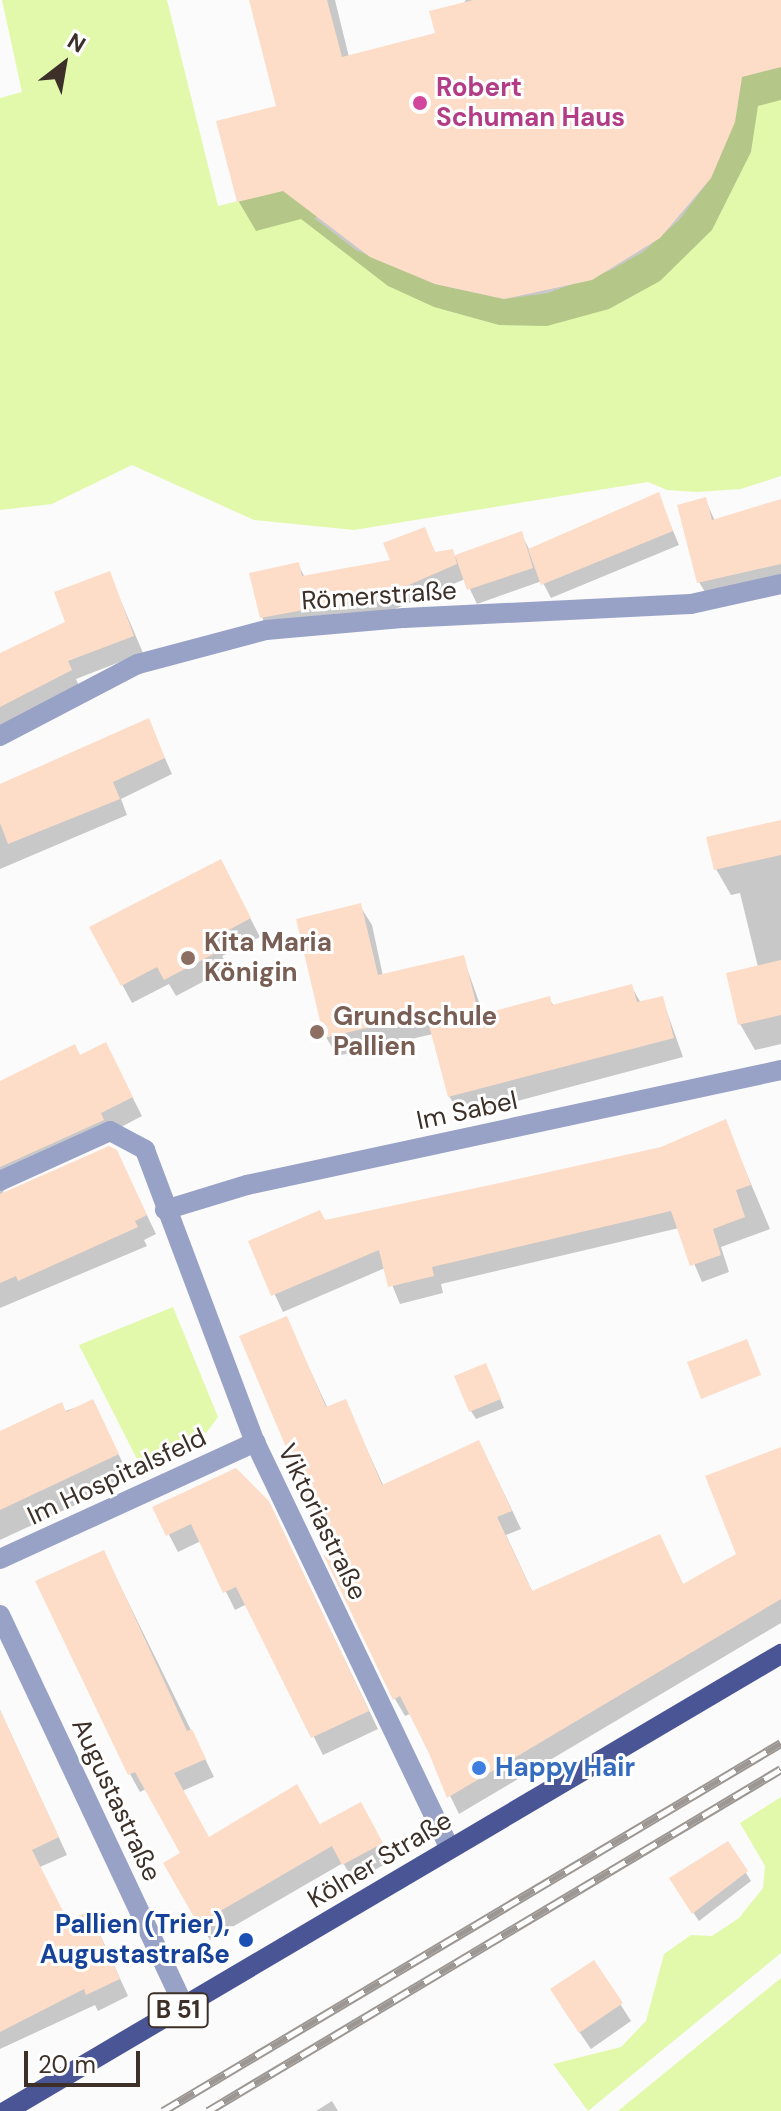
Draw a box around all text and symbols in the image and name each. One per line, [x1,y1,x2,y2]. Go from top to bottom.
north arrow [24,24,104,104]
text: N [62,26,91,60]
place label: Robert Schuman Haus [436,72,625,134]
marker: Robert Schuman Haus [411,94,429,112]
street label: Römerstraße [300,575,458,617]
place label: Kita Maria Königin [204,927,332,988]
marker: Kita Maria Königin [179,949,197,967]
place label: Grundschule Pallien [333,1001,497,1062]
marker: Grundschule Pallien [308,1023,326,1041]
street label: Im Sabel [414,1085,520,1137]
street label: Im Hospitalsfeld [23,1422,211,1532]
street label: Viktoriastraße [271,1439,373,1605]
street label: Augustastraße [65,1714,167,1886]
place label: Happy Hair [495,1752,635,1784]
marker: Happy Hair [470,1759,488,1777]
street label: Kölner Straße [302,1805,458,1915]
place label: Pallien (Trier), Augustastraße [40,1909,230,1970]
marker: Pallien (Trier), Augustastraße [237,1931,255,1949]
road number: B 51 [146,1990,210,2030]
scale bar [28,2035,144,2085]
text: 20 m [38,2049,96,2080]

